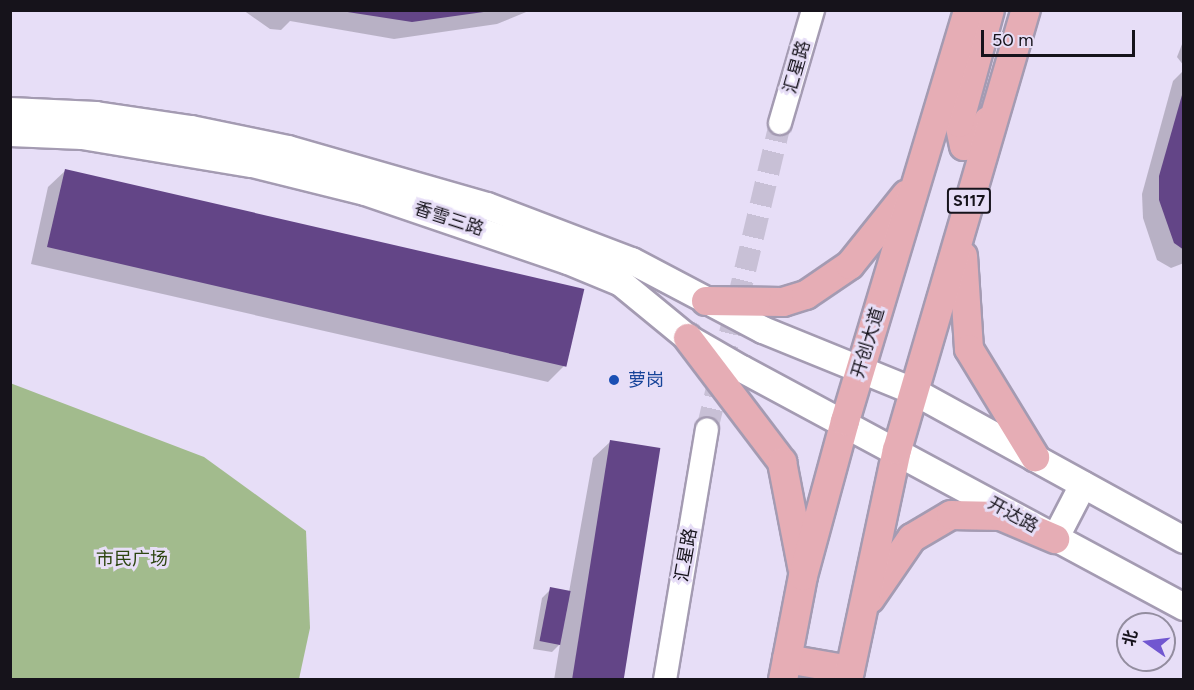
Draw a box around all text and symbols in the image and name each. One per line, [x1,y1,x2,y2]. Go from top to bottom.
scale bar [984,18,1138,56]
text: 50 m [992,29,1034,51]
street label: 汇星路 [779,38,815,96]
road number: S117 [946,188,992,214]
street label: 香雪三路 [411,198,487,240]
street label: 开创大道 [847,305,889,381]
place label: 萝岗 [628,369,664,391]
marker: 萝岗 [605,371,623,389]
street label: 开达路 [984,492,1042,538]
street label: 汇星路 [671,527,701,583]
park label: 市民广场 [96,548,168,570]
north arrow [1116,612,1176,672]
text: 北 [1119,628,1141,648]

